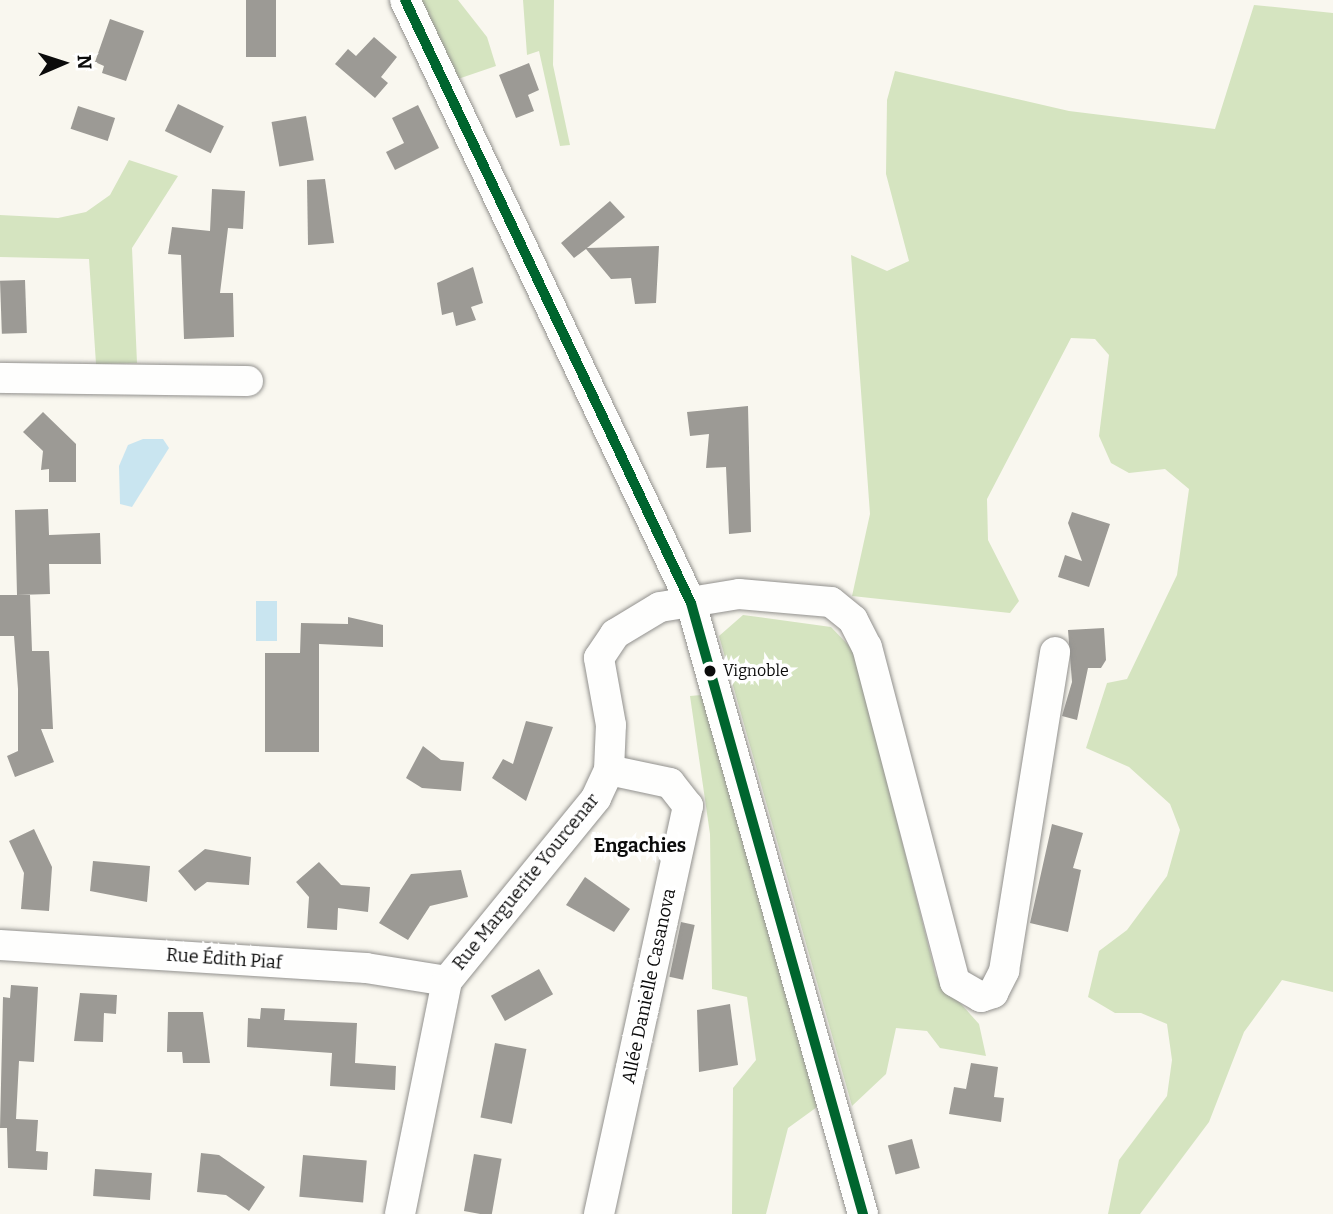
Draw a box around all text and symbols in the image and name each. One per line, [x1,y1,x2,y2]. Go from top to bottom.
north arrow [28,28,98,98]
text: N [73,54,96,70]
place label: Vignoble [723,661,789,681]
marker: Vignoble [703,664,717,678]
street label: Rue Marguerite Yourcenar [448,790,604,974]
district label: Engachies [594,835,686,857]
street label: Allée Danielle Casanova [618,886,680,1086]
street label: Rue Édith Piaf [165,944,283,974]

